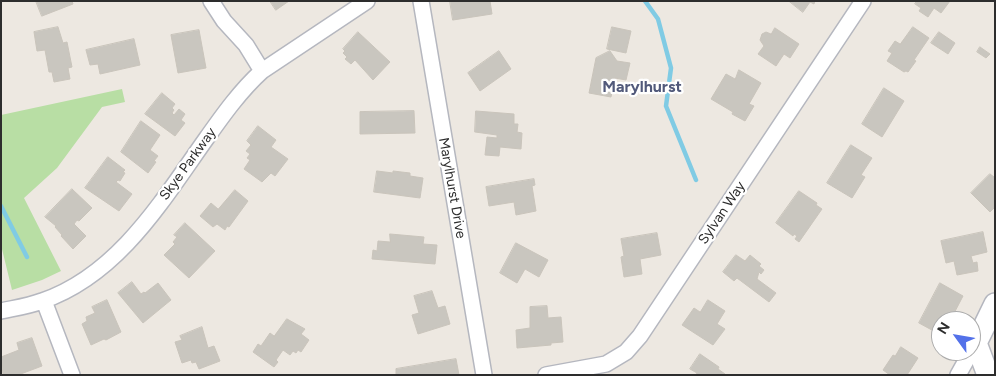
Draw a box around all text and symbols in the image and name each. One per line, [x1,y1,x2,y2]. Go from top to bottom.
district label: Marylhurst [602,77,682,97]
street label: Skye Parkway [156,124,220,204]
street label: Marylhurst Drive [435,136,469,240]
street label: Sylvan Way [695,179,749,247]
north arrow [931,311,981,361]
text: N [934,319,954,337]

